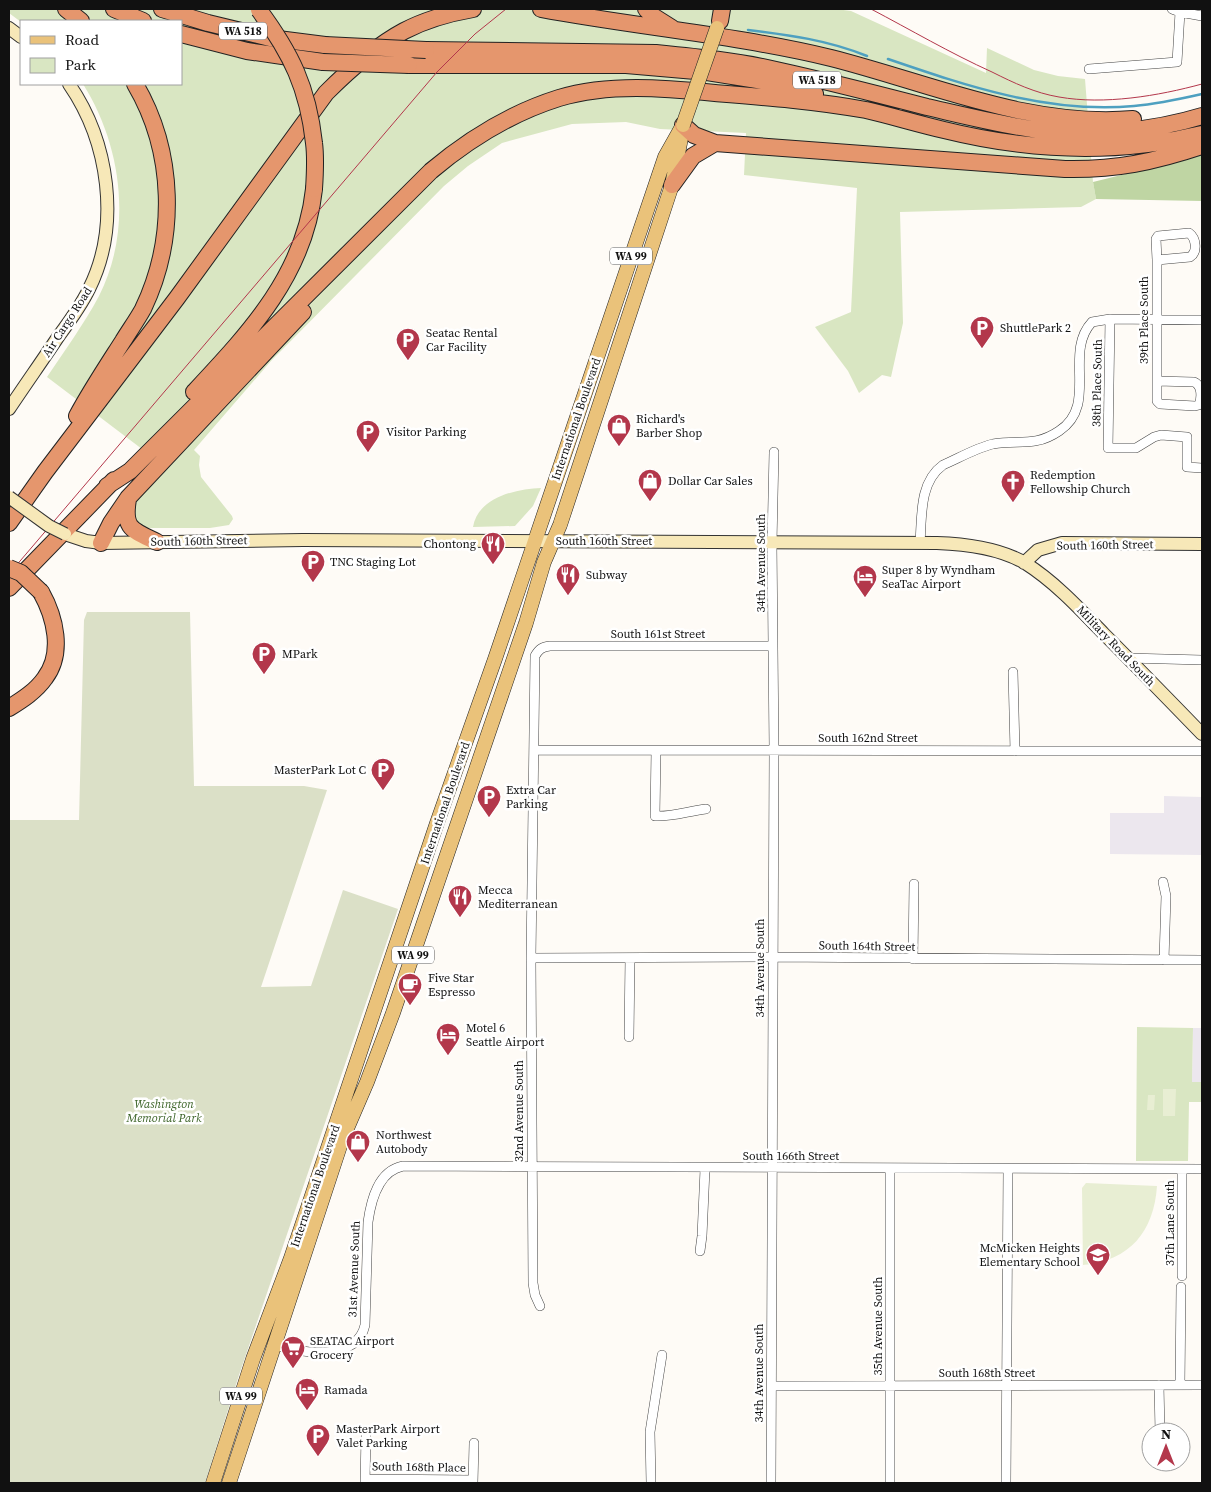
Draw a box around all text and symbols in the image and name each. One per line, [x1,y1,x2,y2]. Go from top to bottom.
legend [20,20,182,85]
road number: WA 518 [219,22,267,40]
text: Road [65,29,99,50]
text: Park [65,54,97,75]
road number: WA 518 [793,72,841,88]
road number: WA 99 [610,248,652,264]
street label: 39th Place South [1136,276,1152,364]
street label: Air Cargo Road [38,284,96,360]
parking icon: ShuttlePark 2 [969,315,995,349]
place label: ShuttlePark 2 [1000,320,1071,336]
place label: Seatac Rental Car Facility [426,325,498,355]
parking icon: Seatac Rental Car Facility [395,327,421,361]
street label: 38th Place South [1088,339,1106,427]
street label: International Boulevard [548,356,604,482]
place label: Richard's Barber Shop [636,411,702,441]
shop icon: Richard's Barber Shop [606,413,632,447]
parking icon: Visitor Parking [355,419,381,453]
place label: Visitor Parking [386,424,466,440]
place label: Redemption Fellowship Church [1030,467,1130,497]
shop icon: Dollar Car Sales [637,468,663,502]
church icon: Redemption Fellowship Church [1000,469,1026,503]
place label: Dollar Car Sales [668,473,753,489]
street label: 34th Avenue South [753,514,769,612]
restaurant icon: Chontong [480,531,506,565]
street label: South 160th Street [151,532,247,550]
street label: South 160th Street [556,533,652,549]
place label: Chontong [423,536,476,552]
street label: South 160th Street [1057,536,1153,554]
parking icon: TNC Staging Lot [300,549,326,583]
place label: TNC Staging Lot [330,554,416,570]
restaurant icon: Subway [555,562,581,596]
place label: Super 8 by Wyndham SeaTac Airport [882,562,996,592]
hotel icon: Super 8 by Wyndham SeaTac Airport [852,564,878,598]
place label: Subway [586,567,628,583]
street label: Military Road South [1073,602,1159,690]
street label: South 161st Street [611,626,705,642]
parking icon: MPark [251,641,277,675]
place label: MPark [282,646,318,662]
street label: South 162nd Street [818,730,918,746]
street label: International Boulevard [417,740,473,866]
parking icon: MasterPark Lot C [370,757,396,791]
place label: MasterPark Lot C [274,762,366,778]
place label: Extra Car Parking [506,782,556,812]
parking icon: Extra Car Parking [476,784,502,818]
place label: Mecca Mediterranean [478,882,558,912]
restaurant icon: Mecca Mediterranean [447,884,473,918]
street label: 34th Avenue South [752,919,768,1017]
street label: South 164th Street [819,937,915,955]
road number: WA 99 [392,946,434,964]
place label: Five Star Espresso [428,970,476,1000]
cafe icon: Five Star Espresso [397,972,423,1006]
place label: Motel 6 Seattle Airport [466,1020,544,1050]
hotel icon: Motel 6 Seattle Airport [435,1022,461,1056]
street label: 32nd Avenue South [511,1060,527,1162]
park label: Washington Memorial Park [125,1096,202,1126]
street label: International Boulevard [287,1123,343,1249]
place label: Northwest Autobody [376,1127,432,1157]
shop icon: Northwest Autobody [345,1129,371,1163]
street label: South 166th Street [743,1148,839,1164]
street label: 37th Lane South [1162,1180,1178,1266]
street label: 31st Avenue South [344,1220,364,1318]
place label: McMicken Heights Elementary School [979,1240,1080,1270]
school or university icon: McMicken Heights Elementary School [1085,1242,1111,1276]
street label: 35th Avenue South [870,1277,886,1375]
street label: 34th Avenue South [751,1324,767,1422]
place label: SEATAC Airport Grocery [310,1333,394,1363]
supermarket icon: SEATAC Airport Grocery [280,1335,306,1369]
street label: South 168th Street [939,1365,1035,1381]
hotel icon: Ramada [294,1377,320,1411]
place label: Ramada [324,1382,368,1398]
road number: WA 99 [220,1388,262,1404]
place label: MasterPark Airport Valet Parking [336,1421,440,1451]
north arrow [1141,1422,1191,1472]
parking icon: MasterPark Airport Valet Parking [305,1423,331,1457]
text: N [1161,1424,1171,1444]
street label: South 168th Place [372,1458,466,1476]

